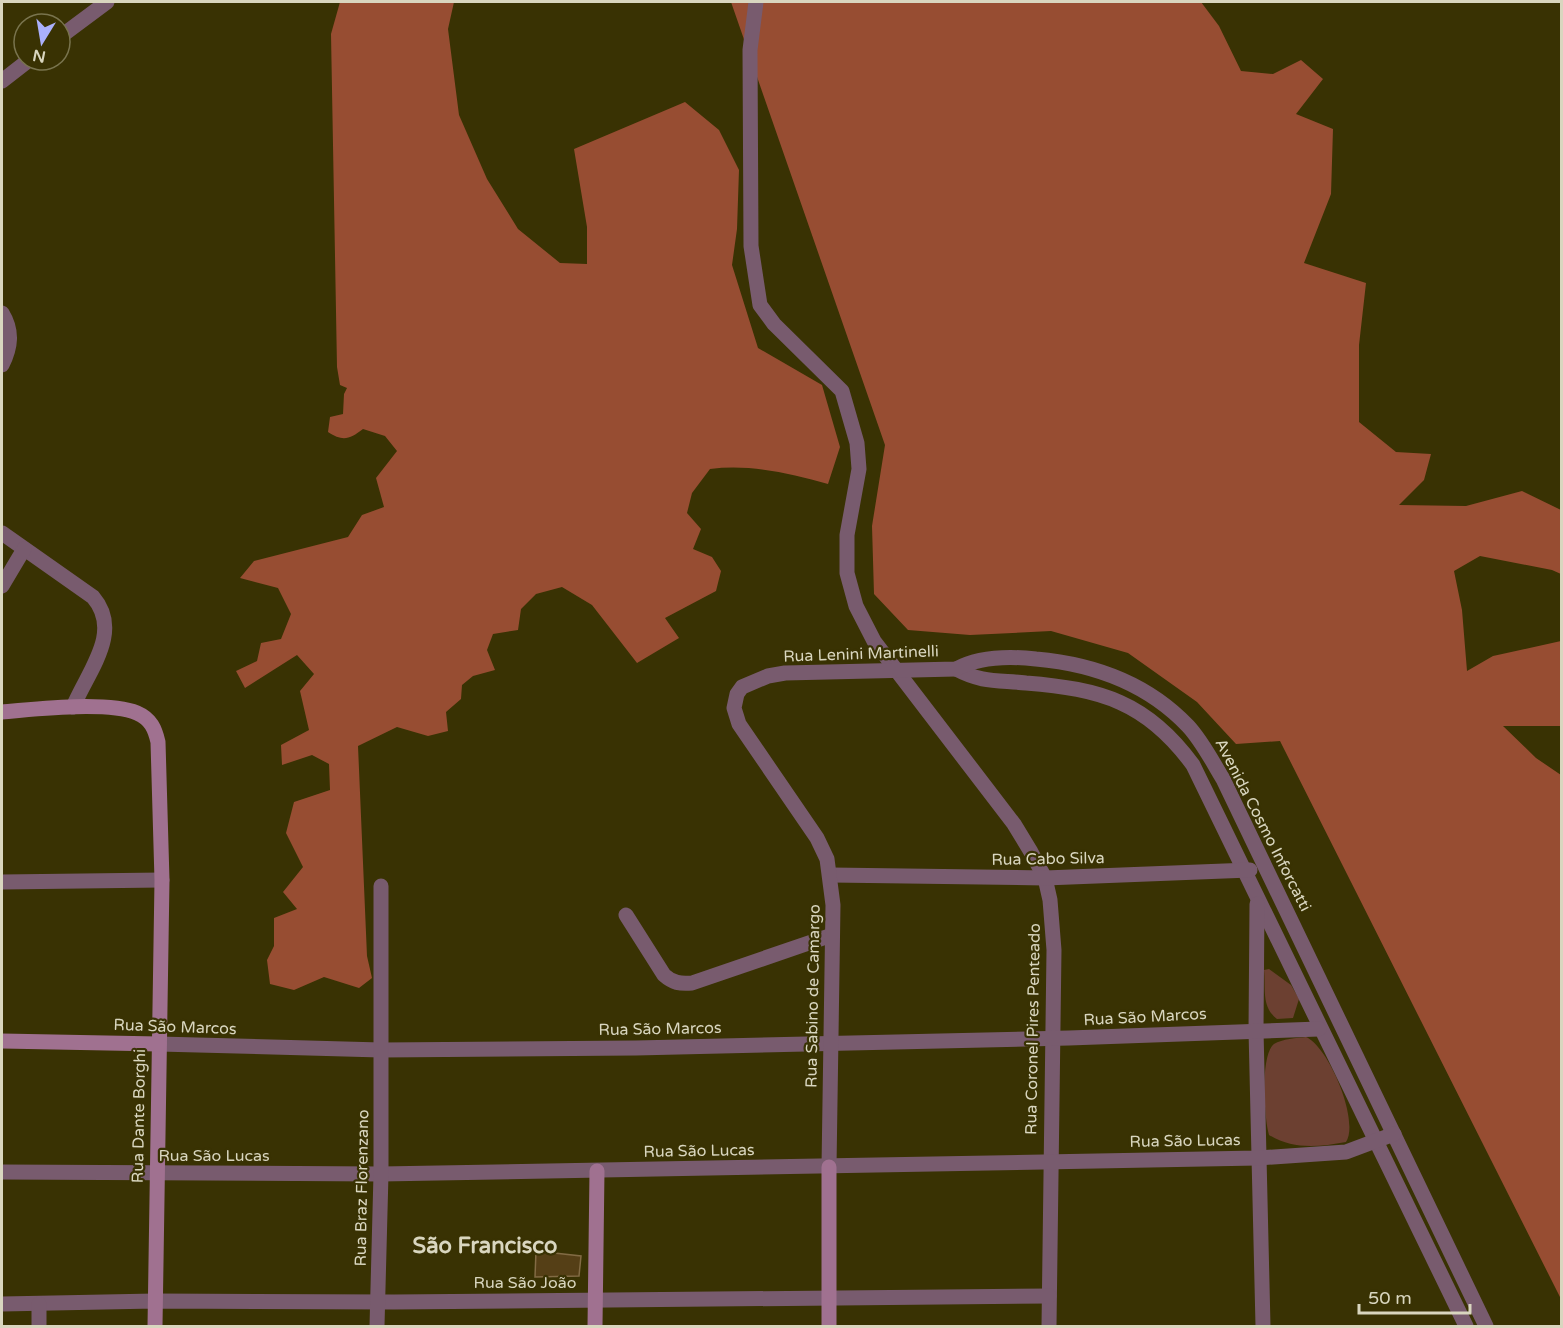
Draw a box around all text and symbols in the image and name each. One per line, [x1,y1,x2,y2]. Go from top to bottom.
north arrow [12,12,72,72]
text: N [31,45,48,67]
street label: Rua Lenini Martinelli [783,641,939,667]
street label: Avenida Cosmo Inforcatti [1211,735,1315,915]
street label: Rua Cabo Silva [991,848,1105,870]
street label: Rua Sabino de Camargo [801,904,825,1088]
street label: Rua Coronel Pires Penteado [1021,923,1045,1135]
street label: Rua São Marcos [1083,1004,1207,1030]
street label: Rua São Marcos [113,1015,237,1039]
street label: Rua São Marcos [598,1018,722,1040]
street label: Rua Dante Borghi [128,1049,150,1183]
street label: Rua Braz Florenzano [351,1109,373,1267]
street label: Rua São Lucas [1129,1130,1241,1152]
street label: Rua São Lucas [643,1140,755,1162]
street label: Rua São Lucas [158,1146,270,1166]
district label: São Francisco [413,1233,557,1259]
street label: Rua São João [474,1273,576,1293]
scale bar [1359,1277,1470,1315]
text: 50 m [1368,1287,1412,1309]

